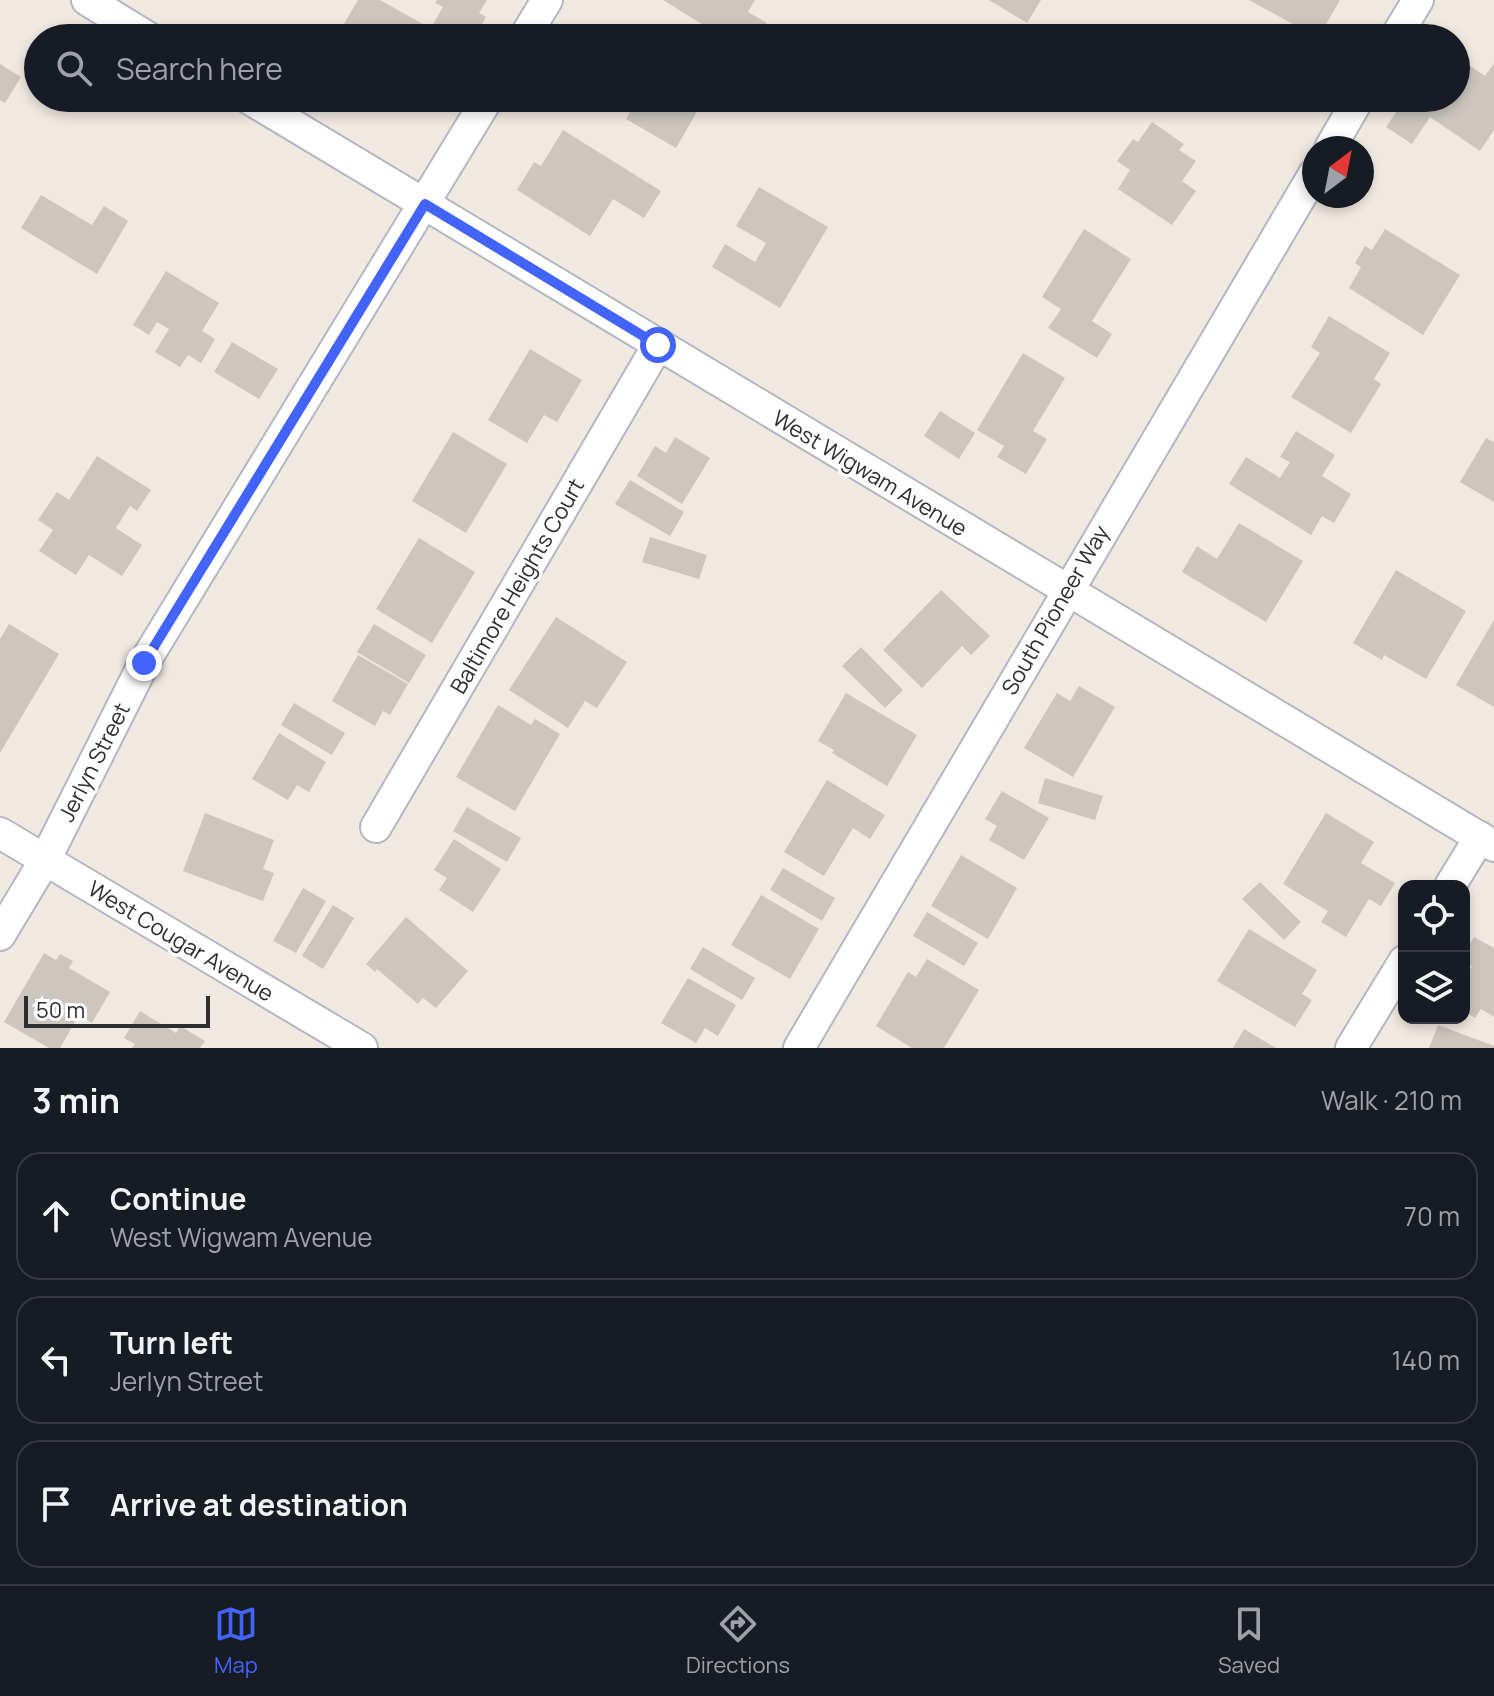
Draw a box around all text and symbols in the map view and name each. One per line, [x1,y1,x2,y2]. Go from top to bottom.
search box [24,24,1470,112]
icon: search [52,46,96,90]
text: Search here [116,48,283,89]
north arrow [1302,136,1374,208]
route start [640,327,676,363]
street label: West Wigwam Avenue [767,403,973,543]
street label: Baltimore Heights Court [443,473,591,699]
street label: South Pioneer Way [994,519,1116,700]
route end [126,645,162,681]
street label: Jerlyn Street [51,697,137,827]
street label: West Cougar Avenue [83,874,280,1008]
map controls [1398,880,1470,1024]
button: locate [1398,880,1470,952]
button: layers [1398,952,1470,1024]
scale bar [24,992,210,1028]
text: 50 m [36,995,85,1025]
text: 3 min [32,1077,120,1123]
text: Walk · 210 m [1321,1082,1462,1118]
text: Continue [110,1178,246,1219]
icon: ahead [34,1194,78,1238]
text: 70 m [1404,1198,1460,1234]
text: West Wigwam Avenue [110,1219,372,1255]
text: Turn left [110,1322,233,1363]
icon: left [34,1338,78,1382]
text: 140 m [1391,1342,1460,1378]
text: Jerlyn Street [110,1363,263,1399]
icon: arrive [34,1482,78,1526]
text: Arrive at destination [110,1484,408,1525]
tab: Map [214,1602,258,1680]
tab: Directions [686,1602,790,1680]
tab: Saved [1218,1602,1280,1680]

